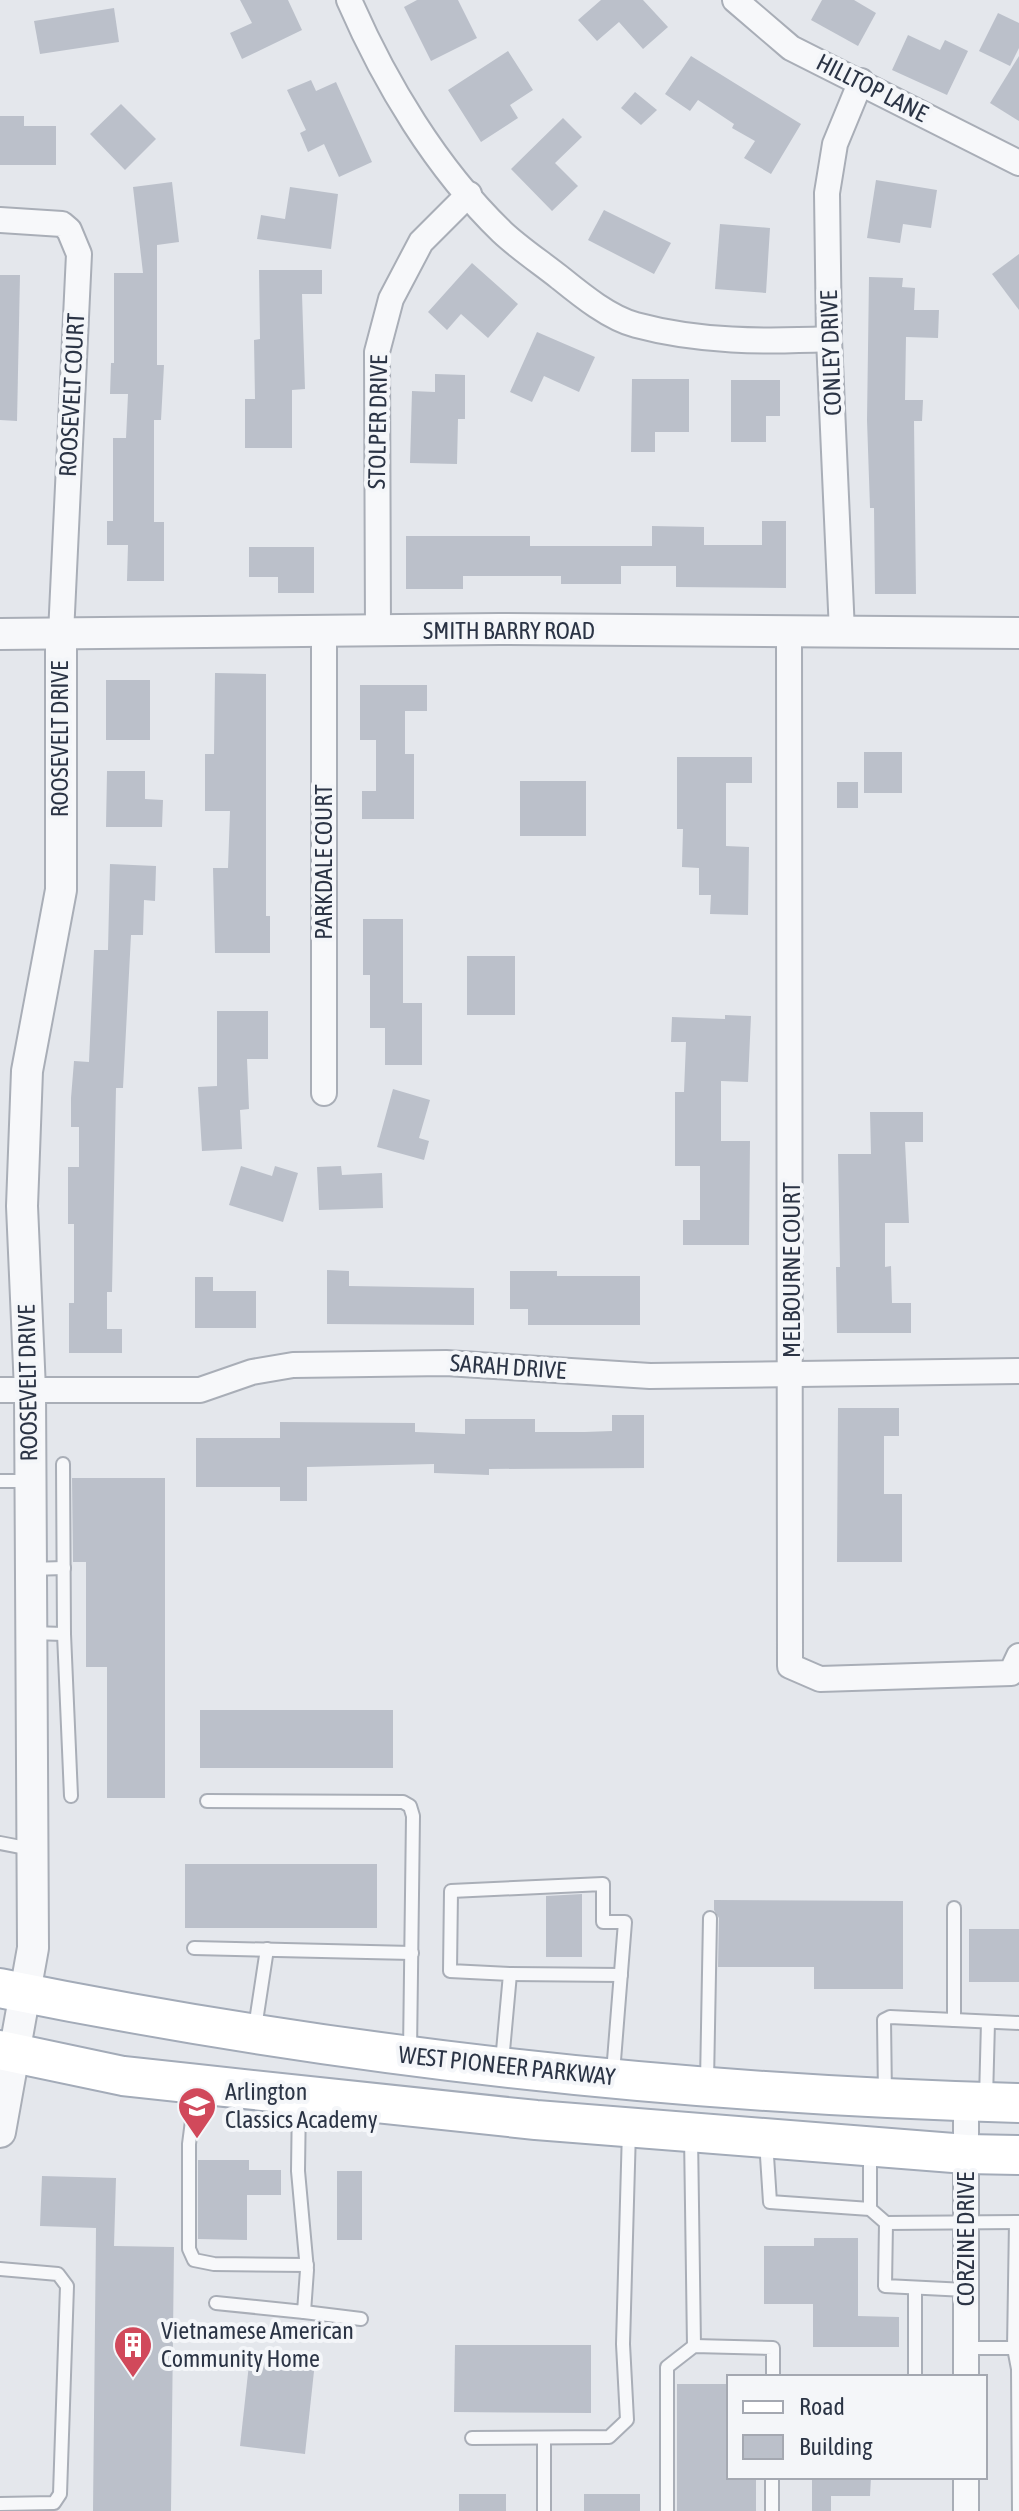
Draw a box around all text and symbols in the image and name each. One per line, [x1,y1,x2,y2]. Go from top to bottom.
street label: HILLTOP LANE [812,48,932,127]
street label: CONLEY DRIVE [815,290,846,416]
street label: ROOSEVELT COURT [54,312,89,478]
street label: STOLPER DRIVE [363,355,392,489]
street label: SMITH BARRY ROAD [423,617,595,644]
street label: ROOSEVELT DRIVE [46,661,73,817]
street label: PARKDALE COURT [310,784,337,940]
street label: MELBOURNE COURT [778,1182,805,1358]
street label: ROOSEVELT DRIVE [13,1304,42,1462]
street label: SARAH DRIVE [449,1349,567,1384]
street label: WEST PIONEER PARKWAY [397,2041,617,2090]
place label: Arlington Classics Academy [225,2078,378,2133]
school or university icon: Arlington Classics Academy [176,2085,218,2140]
street label: CORZINE DRIVE [952,2172,979,2306]
place label: Vietnamese American Community Home [161,2317,354,2372]
building icon: Vietnamese American Community Home [112,2324,154,2379]
legend [727,2375,987,2479]
text: Road [799,2393,845,2420]
text: Building [799,2433,873,2460]

